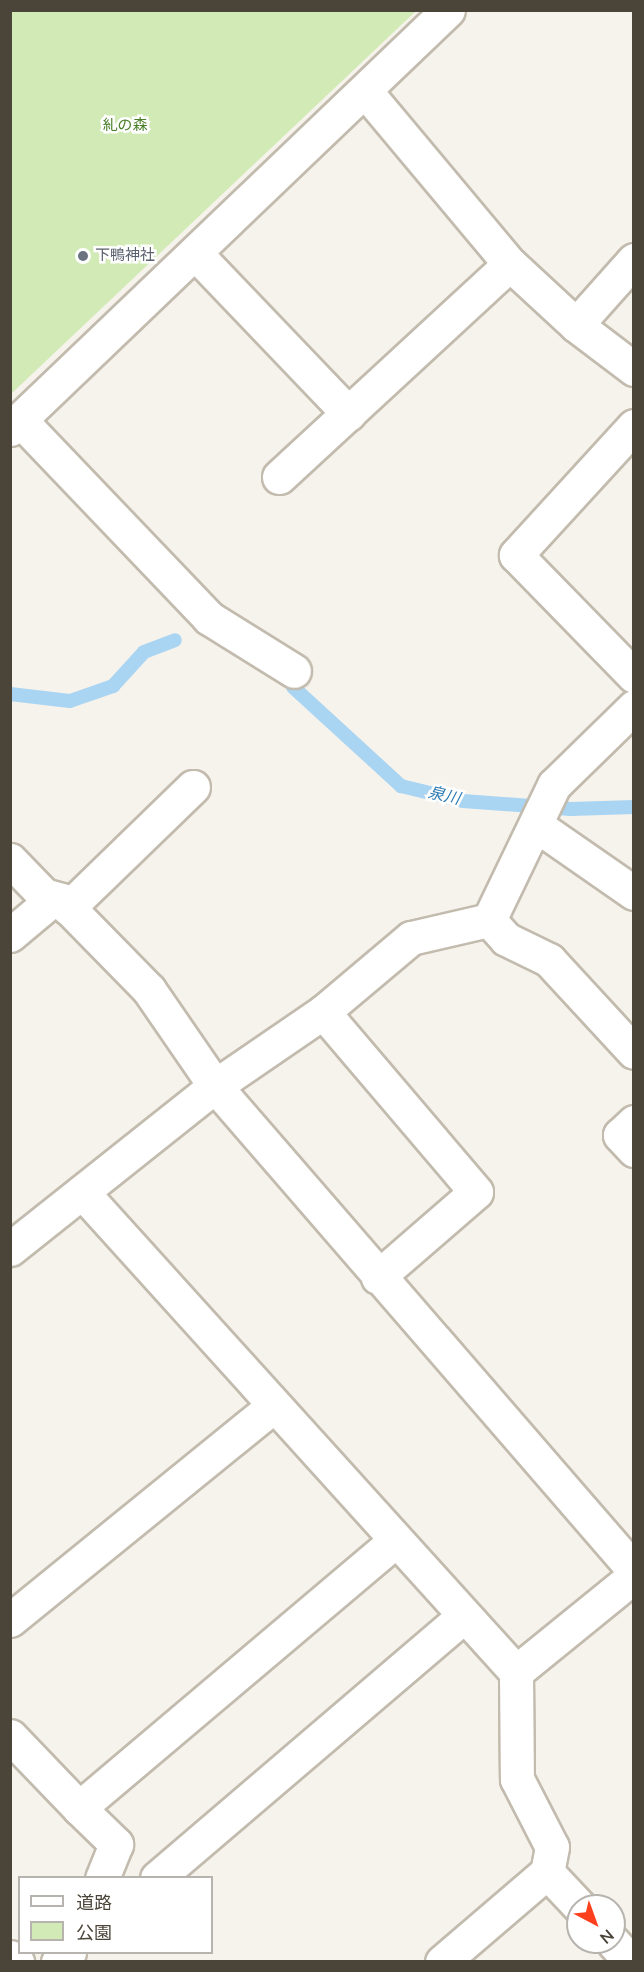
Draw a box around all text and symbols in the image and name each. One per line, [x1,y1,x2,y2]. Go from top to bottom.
park label: 糺の森 [103,117,147,135]
place label: 下鴨神社 [95,247,155,265]
marker: 下鴨神社 [76,249,90,263]
water label: 泉川 [426,783,462,809]
legend [18,1876,213,1954]
text: 道路 [76,1891,112,1915]
north arrow [566,1894,626,1954]
text: 公園 [76,1921,112,1945]
text: N [595,1924,618,1948]

